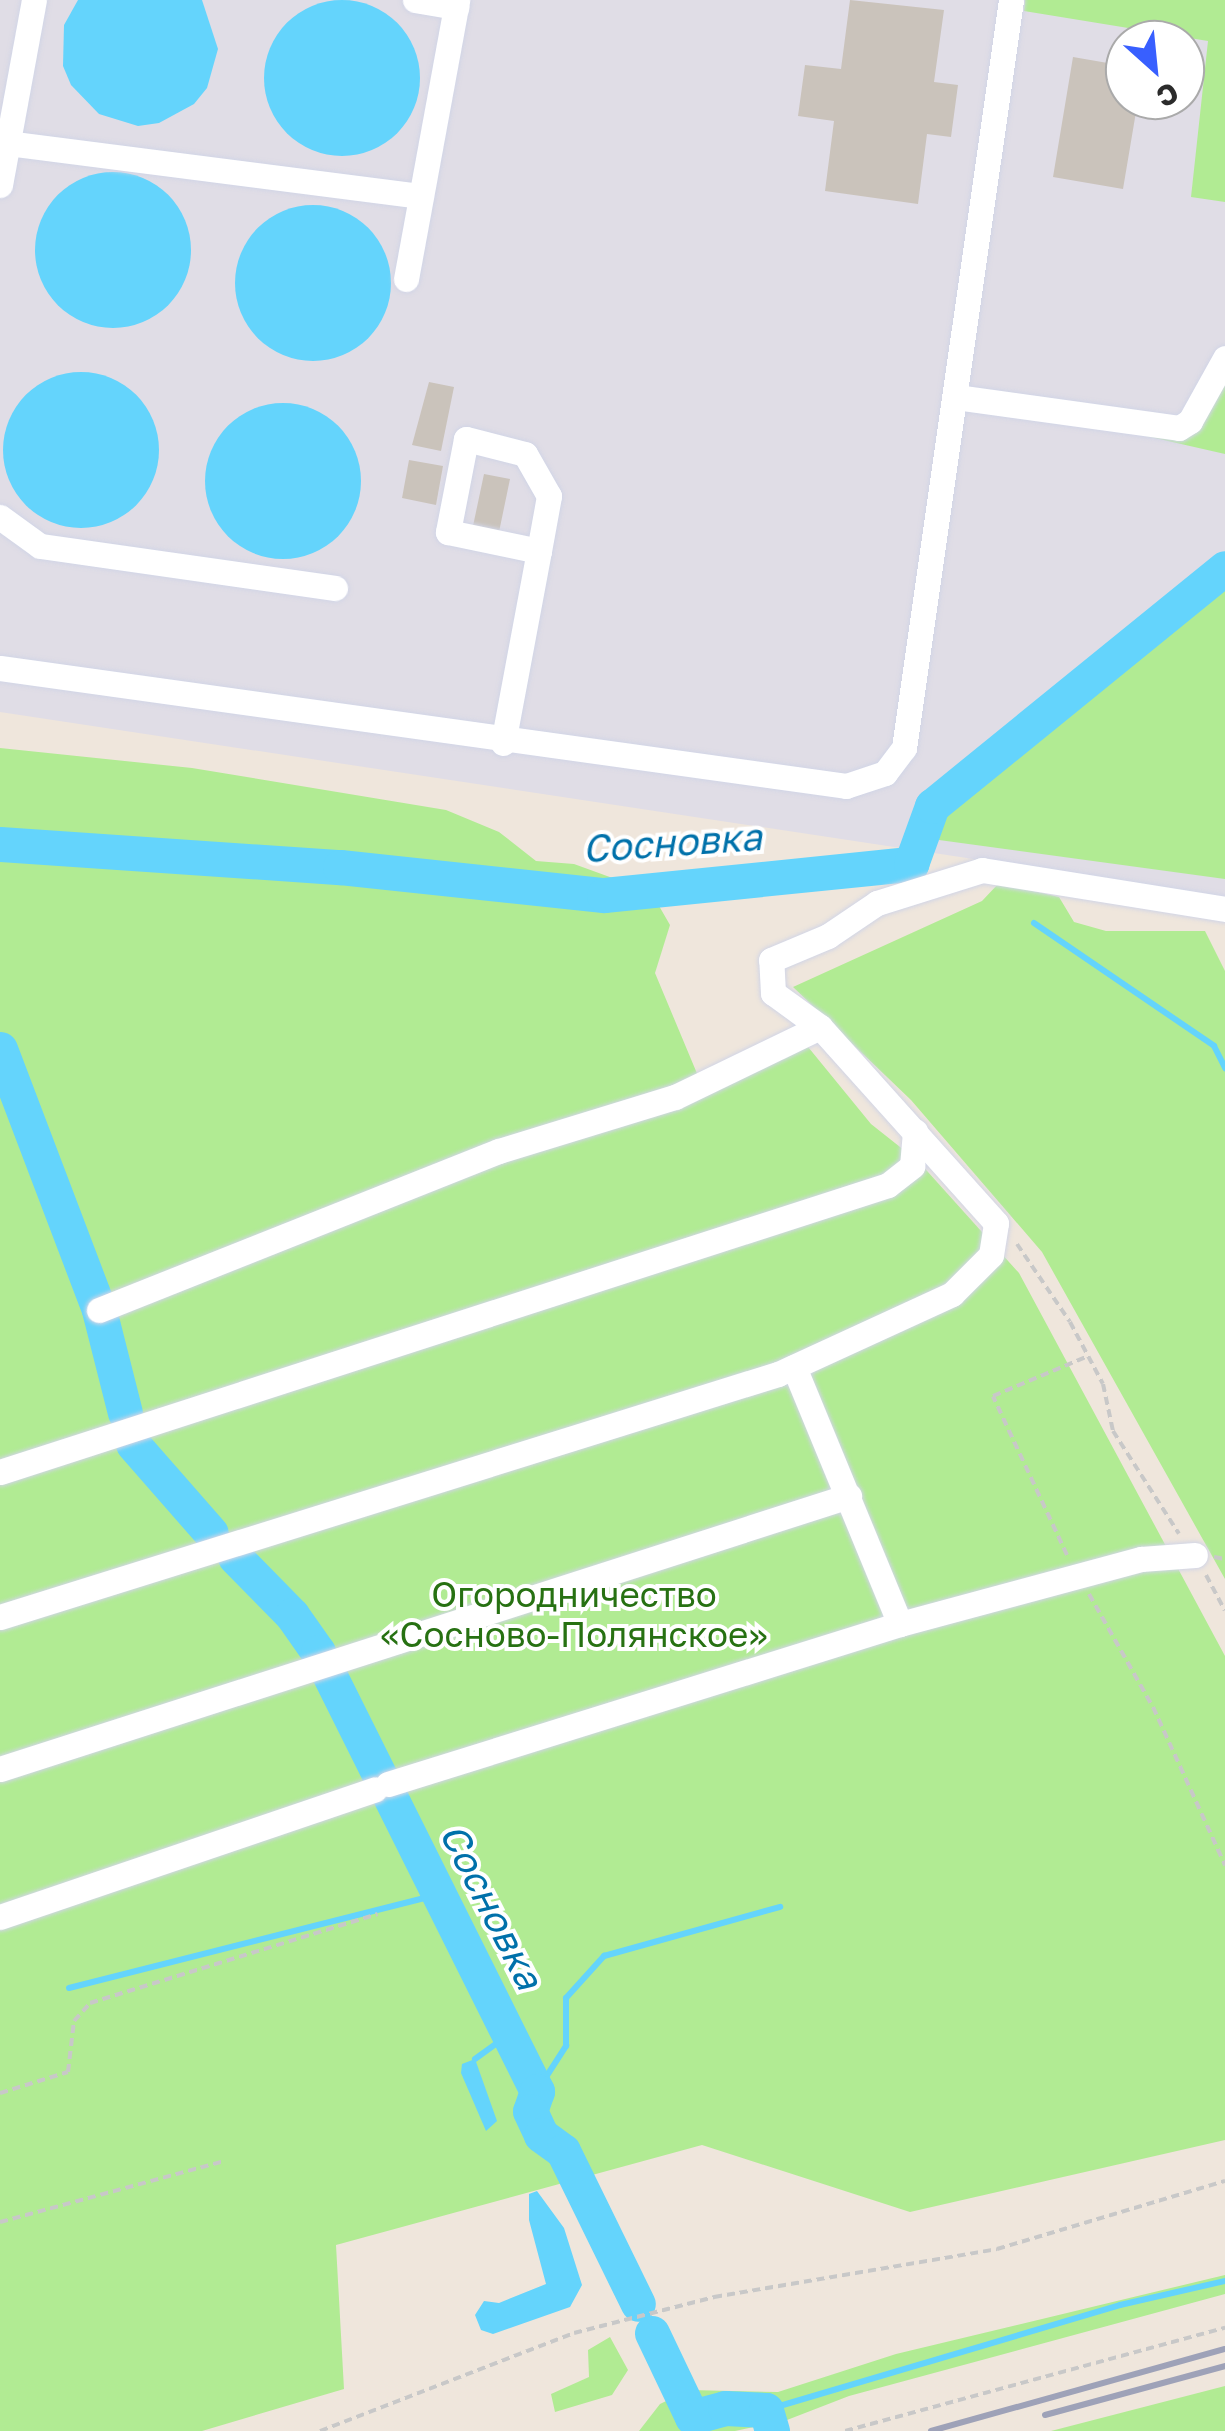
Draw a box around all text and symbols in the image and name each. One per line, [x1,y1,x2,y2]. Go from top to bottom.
north arrow [1105,20,1205,120]
text: С [1152,76,1184,115]
water label: Сосновка [581,813,763,871]
park label: Огородничество «Сосново-Полянское» [380,1573,768,1655]
water label: Сосновка [431,1816,553,1996]

